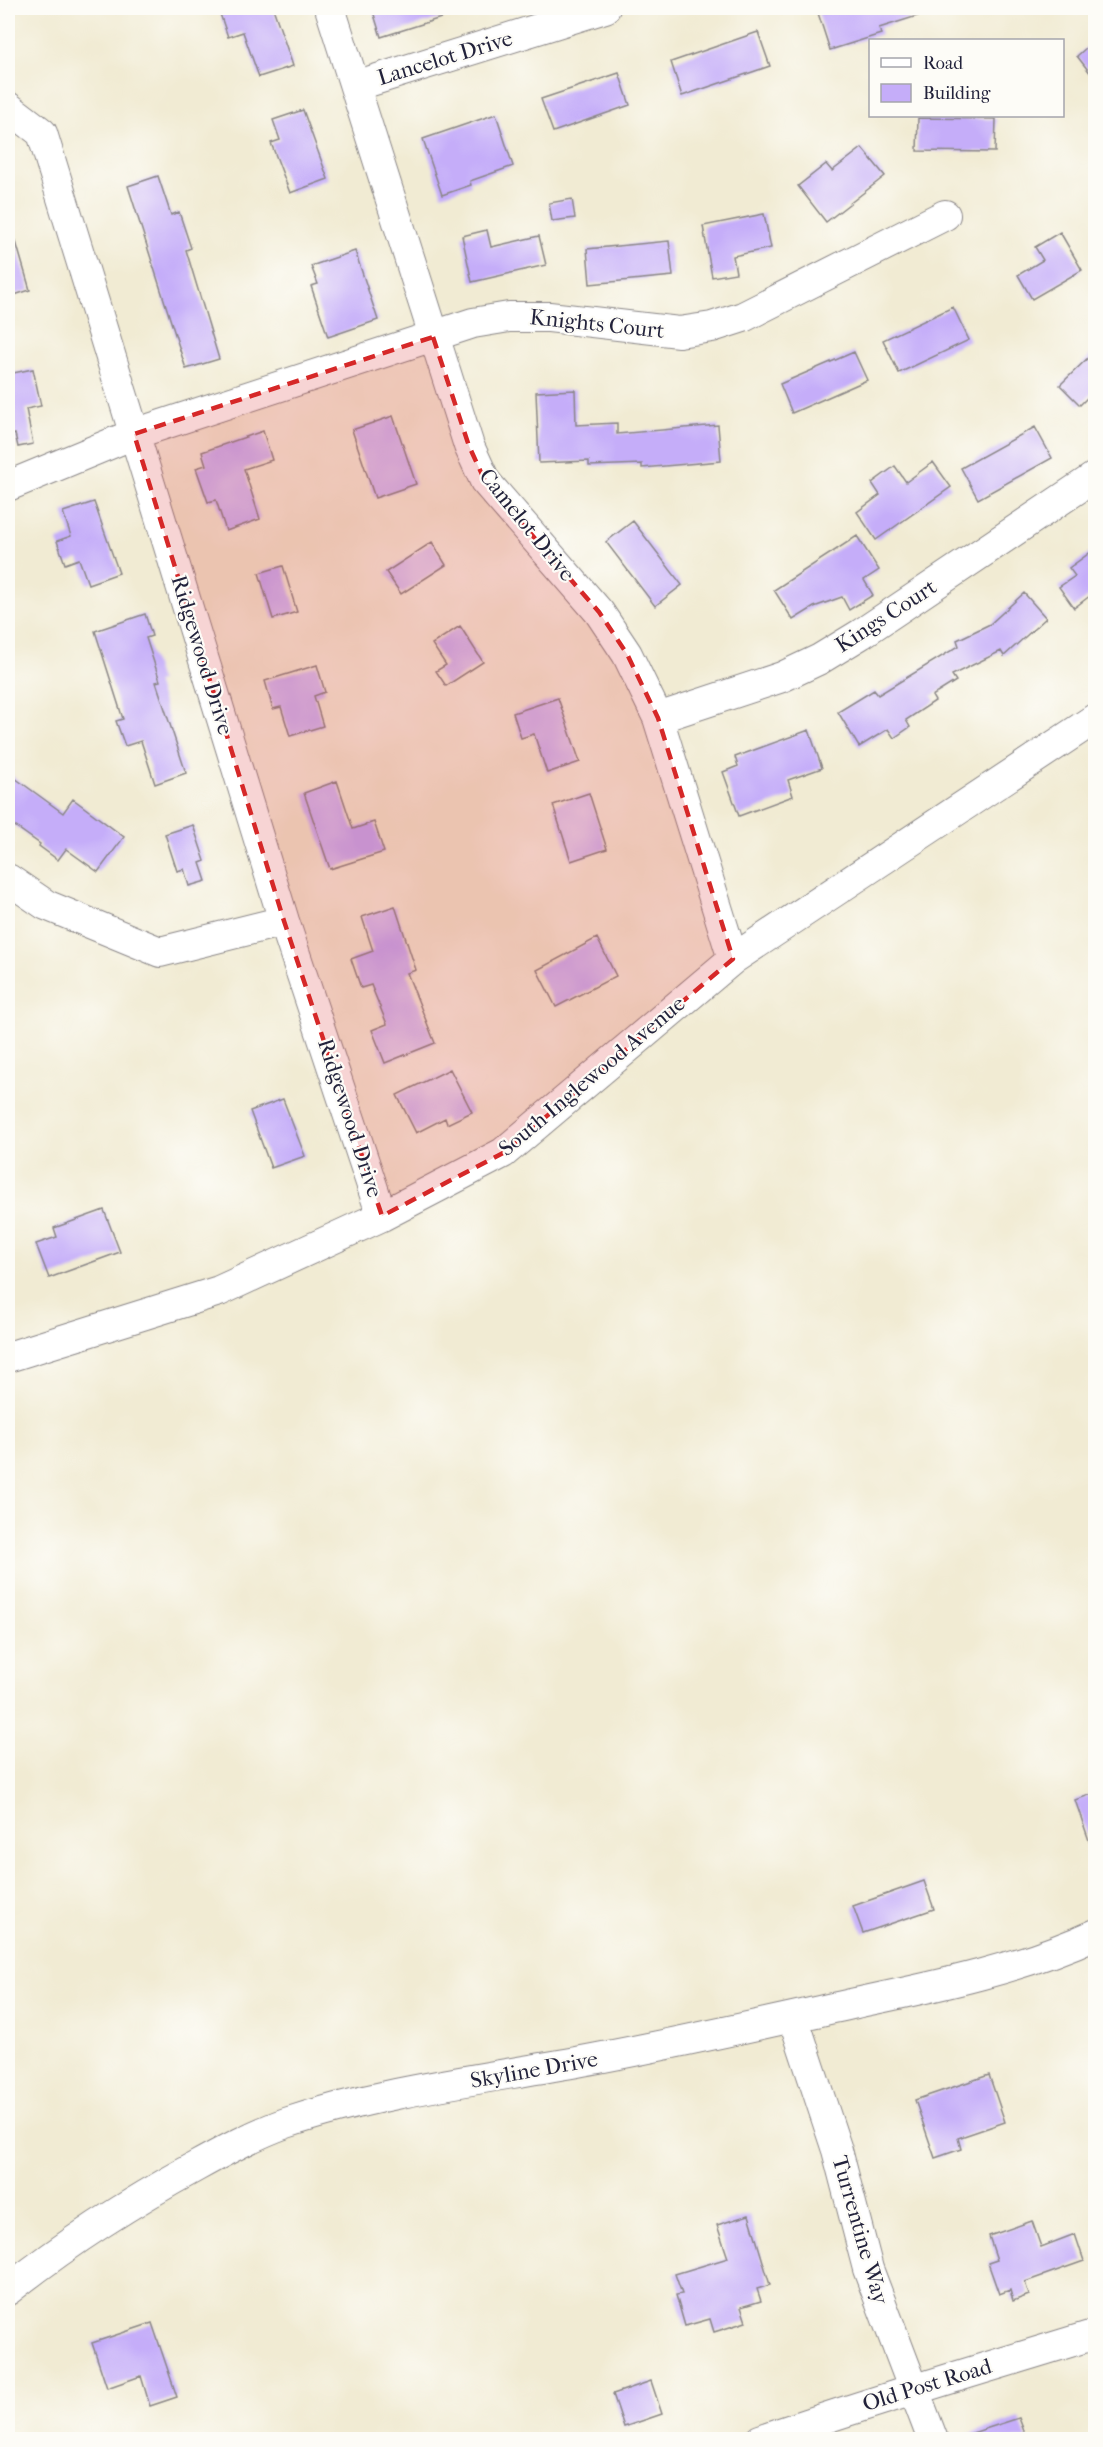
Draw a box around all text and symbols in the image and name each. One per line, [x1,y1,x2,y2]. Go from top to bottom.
street label: Lancelot Drive [374,25,516,91]
legend [869,39,1064,117]
text: Road [923,53,963,74]
text: Building [923,83,991,104]
street label: Knights Court [528,304,666,344]
street label: Camelot Drive [474,463,580,587]
street label: Ridgewood Drive [165,572,239,738]
street label: Kings Court [831,574,942,658]
street label: South Inglewood Avenue [494,990,691,1162]
street label: Ridgewood Drive [312,1035,388,1201]
street label: Skyline Drive [468,2046,600,2094]
street label: Turrentine Way [826,2153,894,2308]
street label: Old Post Road [859,2353,996,2417]

